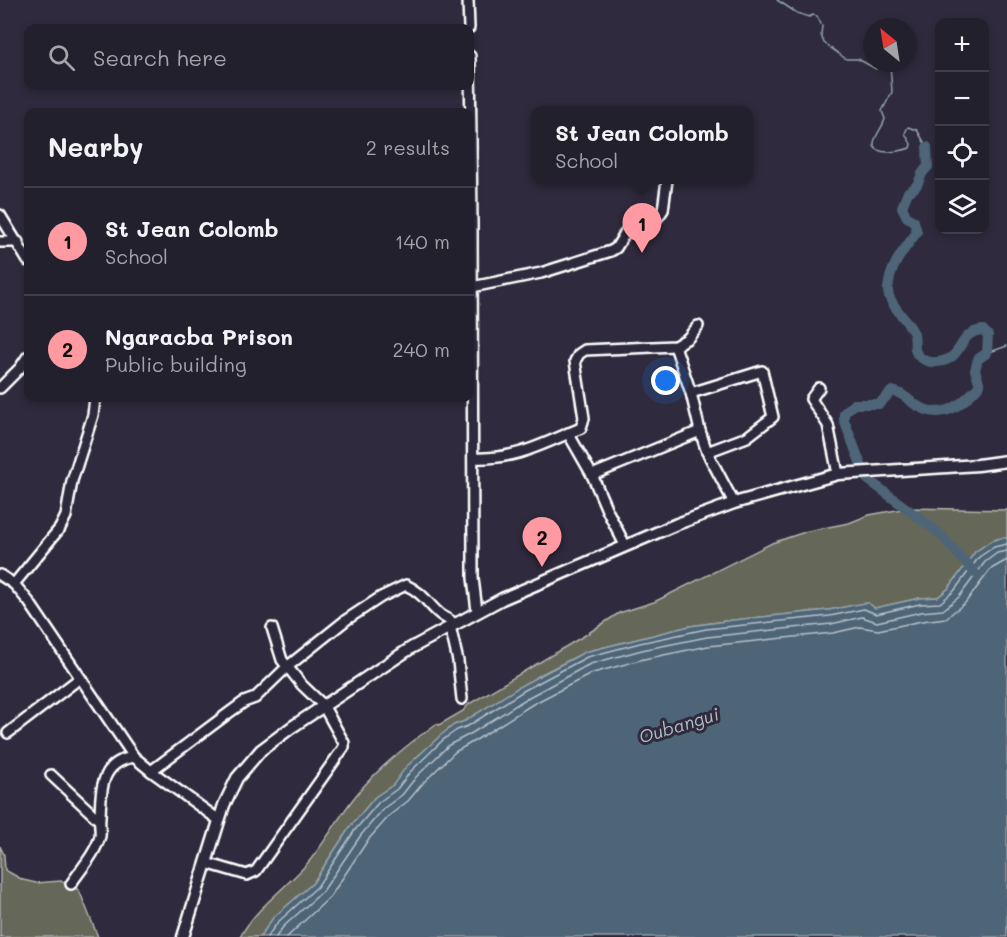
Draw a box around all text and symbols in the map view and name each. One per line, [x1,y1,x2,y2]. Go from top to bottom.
north arrow [863,18,917,72]
map controls [935,18,989,234]
button: + [935,18,989,72]
search box [24,24,474,90]
icon: search [45,41,78,74]
text: Search here [93,43,227,72]
button: − [935,72,989,126]
popup [531,106,753,184]
text: St Jean Colomb [555,118,729,147]
button: locate [935,126,989,180]
text: Nearby [48,130,143,164]
text: 2 results [366,134,450,160]
text: School [555,147,618,173]
button: layers [935,180,989,234]
pin: 1 [622,204,662,253]
text: St Jean Colomb [105,214,279,243]
text: 1 [63,228,72,254]
text: 140 m [395,228,450,254]
text: School [105,243,168,269]
text: Ngaracba Prison [105,322,293,351]
text: 2 [62,336,73,362]
text: 240 m [392,336,450,362]
text: Public building [105,351,247,377]
your location [651,366,680,395]
pin: 2 [522,518,562,567]
water label: Oubangui [636,701,722,749]

